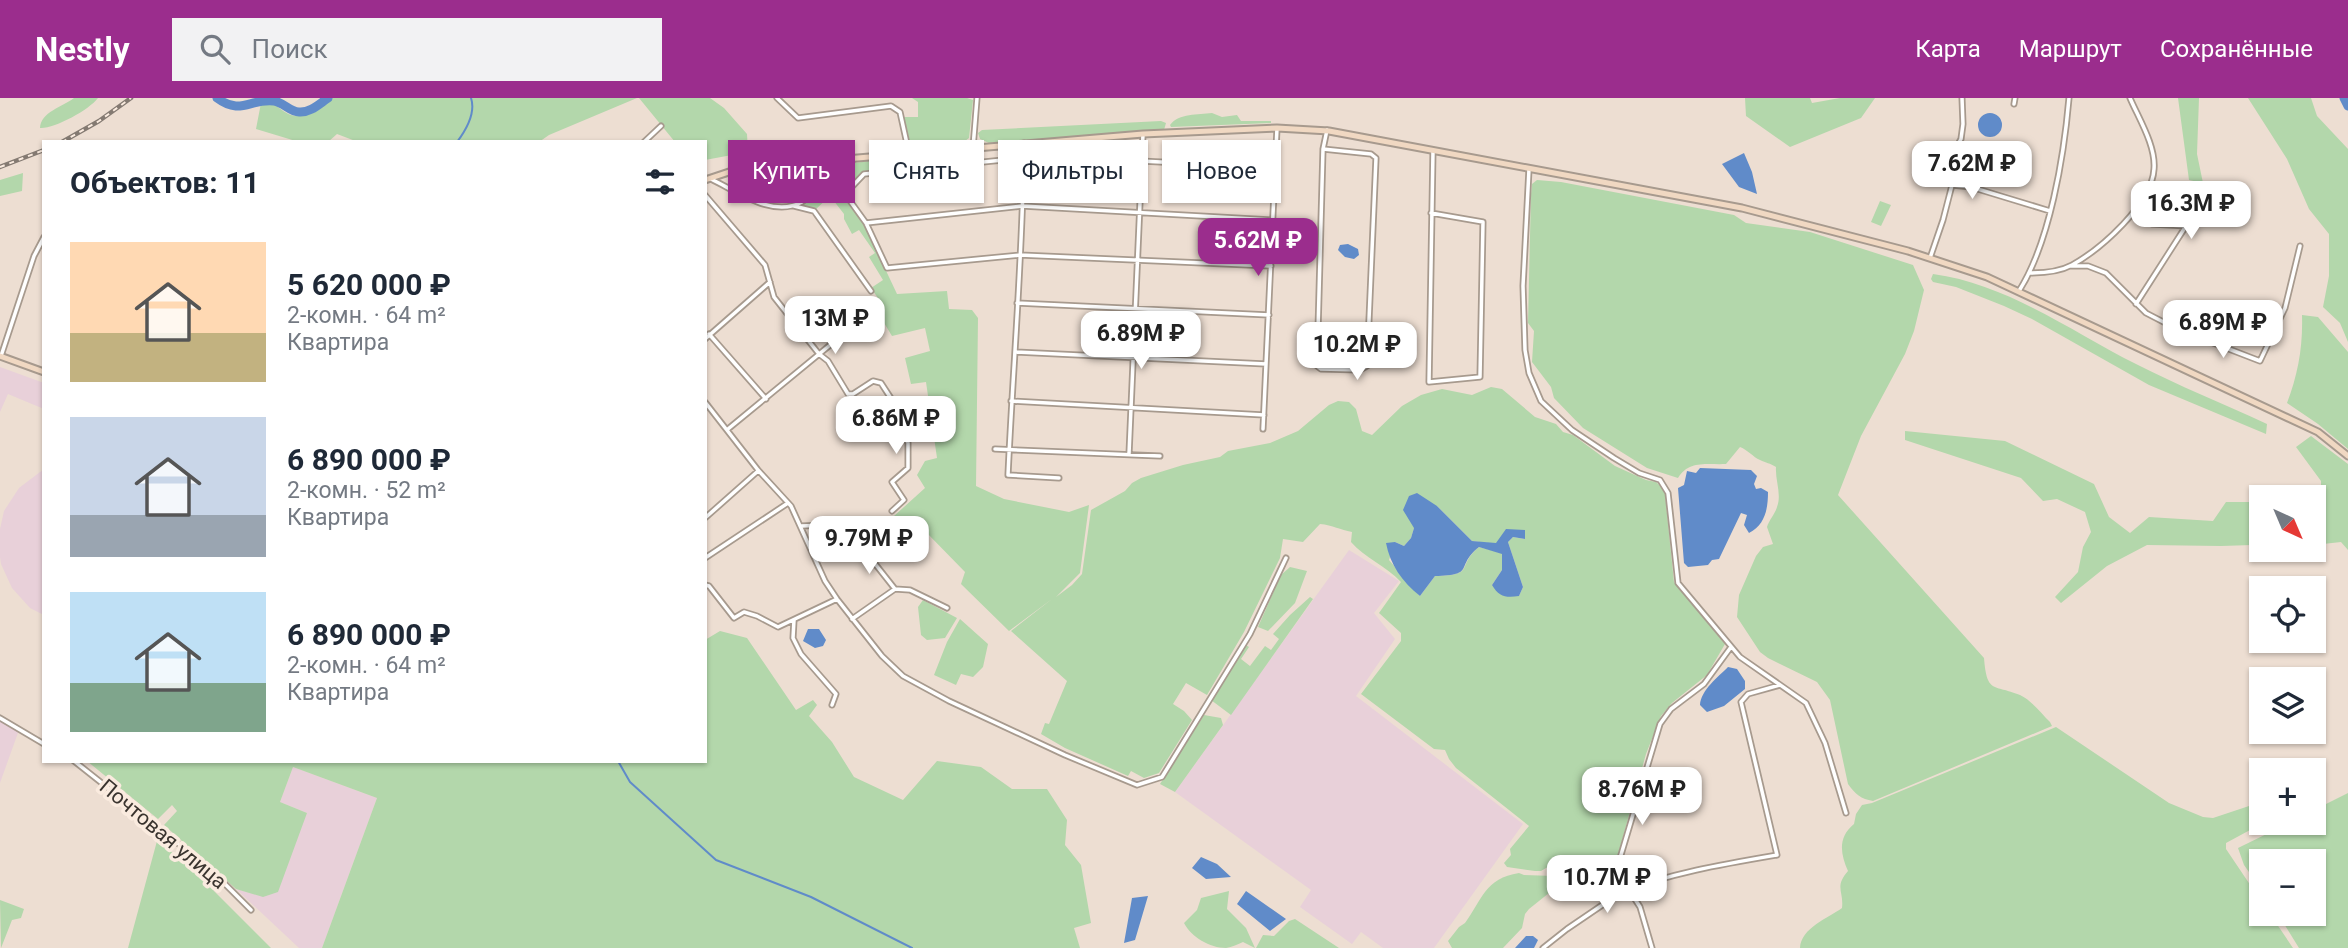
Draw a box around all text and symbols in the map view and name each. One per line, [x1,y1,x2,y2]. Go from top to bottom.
search box [172,18,662,81]
text: Nestly [35,30,130,69]
icon: search [196,30,234,68]
text: Поиск [252,34,328,64]
text: Карта [1915,35,1981,63]
text: Маршрут [2019,35,2122,63]
text: Сохранённые [2160,35,2313,63]
chip: Купить [728,140,855,203]
chip: Снять [869,140,984,203]
chip: Фильтры [998,140,1148,203]
chip: Новое [1162,140,1281,203]
pin: 7.62M ₽ [1907,141,2037,201]
text: 7.62M ₽ [1928,150,2016,177]
icon: filters [641,163,679,201]
text: Объектов: 11 [70,165,260,200]
pin: 16.3M ₽ [2126,181,2256,241]
text: 16.3M ₽ [2147,190,2235,217]
pin: 5.62M ₽ [1193,218,1323,278]
text: 5.62M ₽ [1214,227,1302,254]
text: 5 620 000 ₽ [287,267,451,302]
icon: home [126,270,210,354]
pin: 13M ₽ [786,296,884,356]
pin: 6.89M ₽ [2158,300,2288,360]
text: 2-комн. · 64 m² [287,302,446,329]
text: 13M ₽ [801,305,869,332]
text: 6.89M ₽ [2179,309,2267,336]
pin: 6.89M ₽ [1076,312,1206,371]
text: 6.89M ₽ [1097,320,1185,347]
pin: 10.2M ₽ [1292,322,1422,382]
text: Квартира [287,329,389,356]
text: 10.2M ₽ [1313,331,1401,358]
pin: 6.86M ₽ [831,396,961,456]
text: 6.86M ₽ [852,405,940,432]
text: 6 890 000 ₽ [287,442,451,477]
icon: home [126,445,210,529]
text: 2-комн. · 52 m² [287,477,446,504]
north arrow [2249,485,2326,562]
map controls [2249,485,2326,926]
text: Квартира [287,504,389,531]
pin: 9.79M ₽ [804,517,934,576]
text: 9.79M ₽ [825,525,913,552]
button: locate [2249,576,2326,653]
text: 6 890 000 ₽ [287,617,451,652]
icon: home [126,620,210,704]
text: 2-комн. · 64 m² [287,652,446,679]
button: layers [2249,667,2326,744]
text: Квартира [287,679,389,706]
button: + [2249,758,2326,835]
pin: 8.76M ₽ [1577,768,1707,827]
street label: Почтовая улица [95,774,231,894]
text: 8.76M ₽ [1598,776,1686,803]
button: − [2249,849,2326,926]
pin: 10.7M ₽ [1542,856,1672,915]
text: 10.7M ₽ [1563,864,1651,891]

